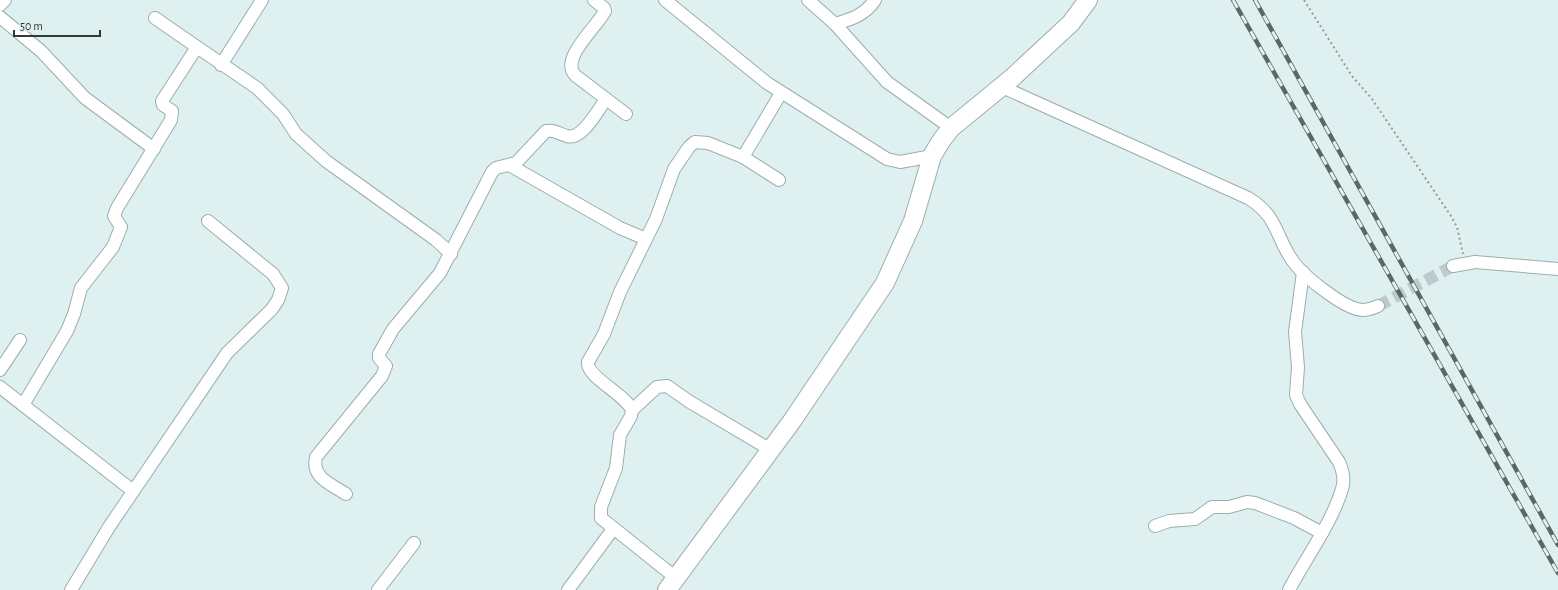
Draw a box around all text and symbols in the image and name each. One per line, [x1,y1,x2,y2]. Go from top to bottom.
scale bar [14,12,100,38]
text: 50 m [20,20,43,32]

